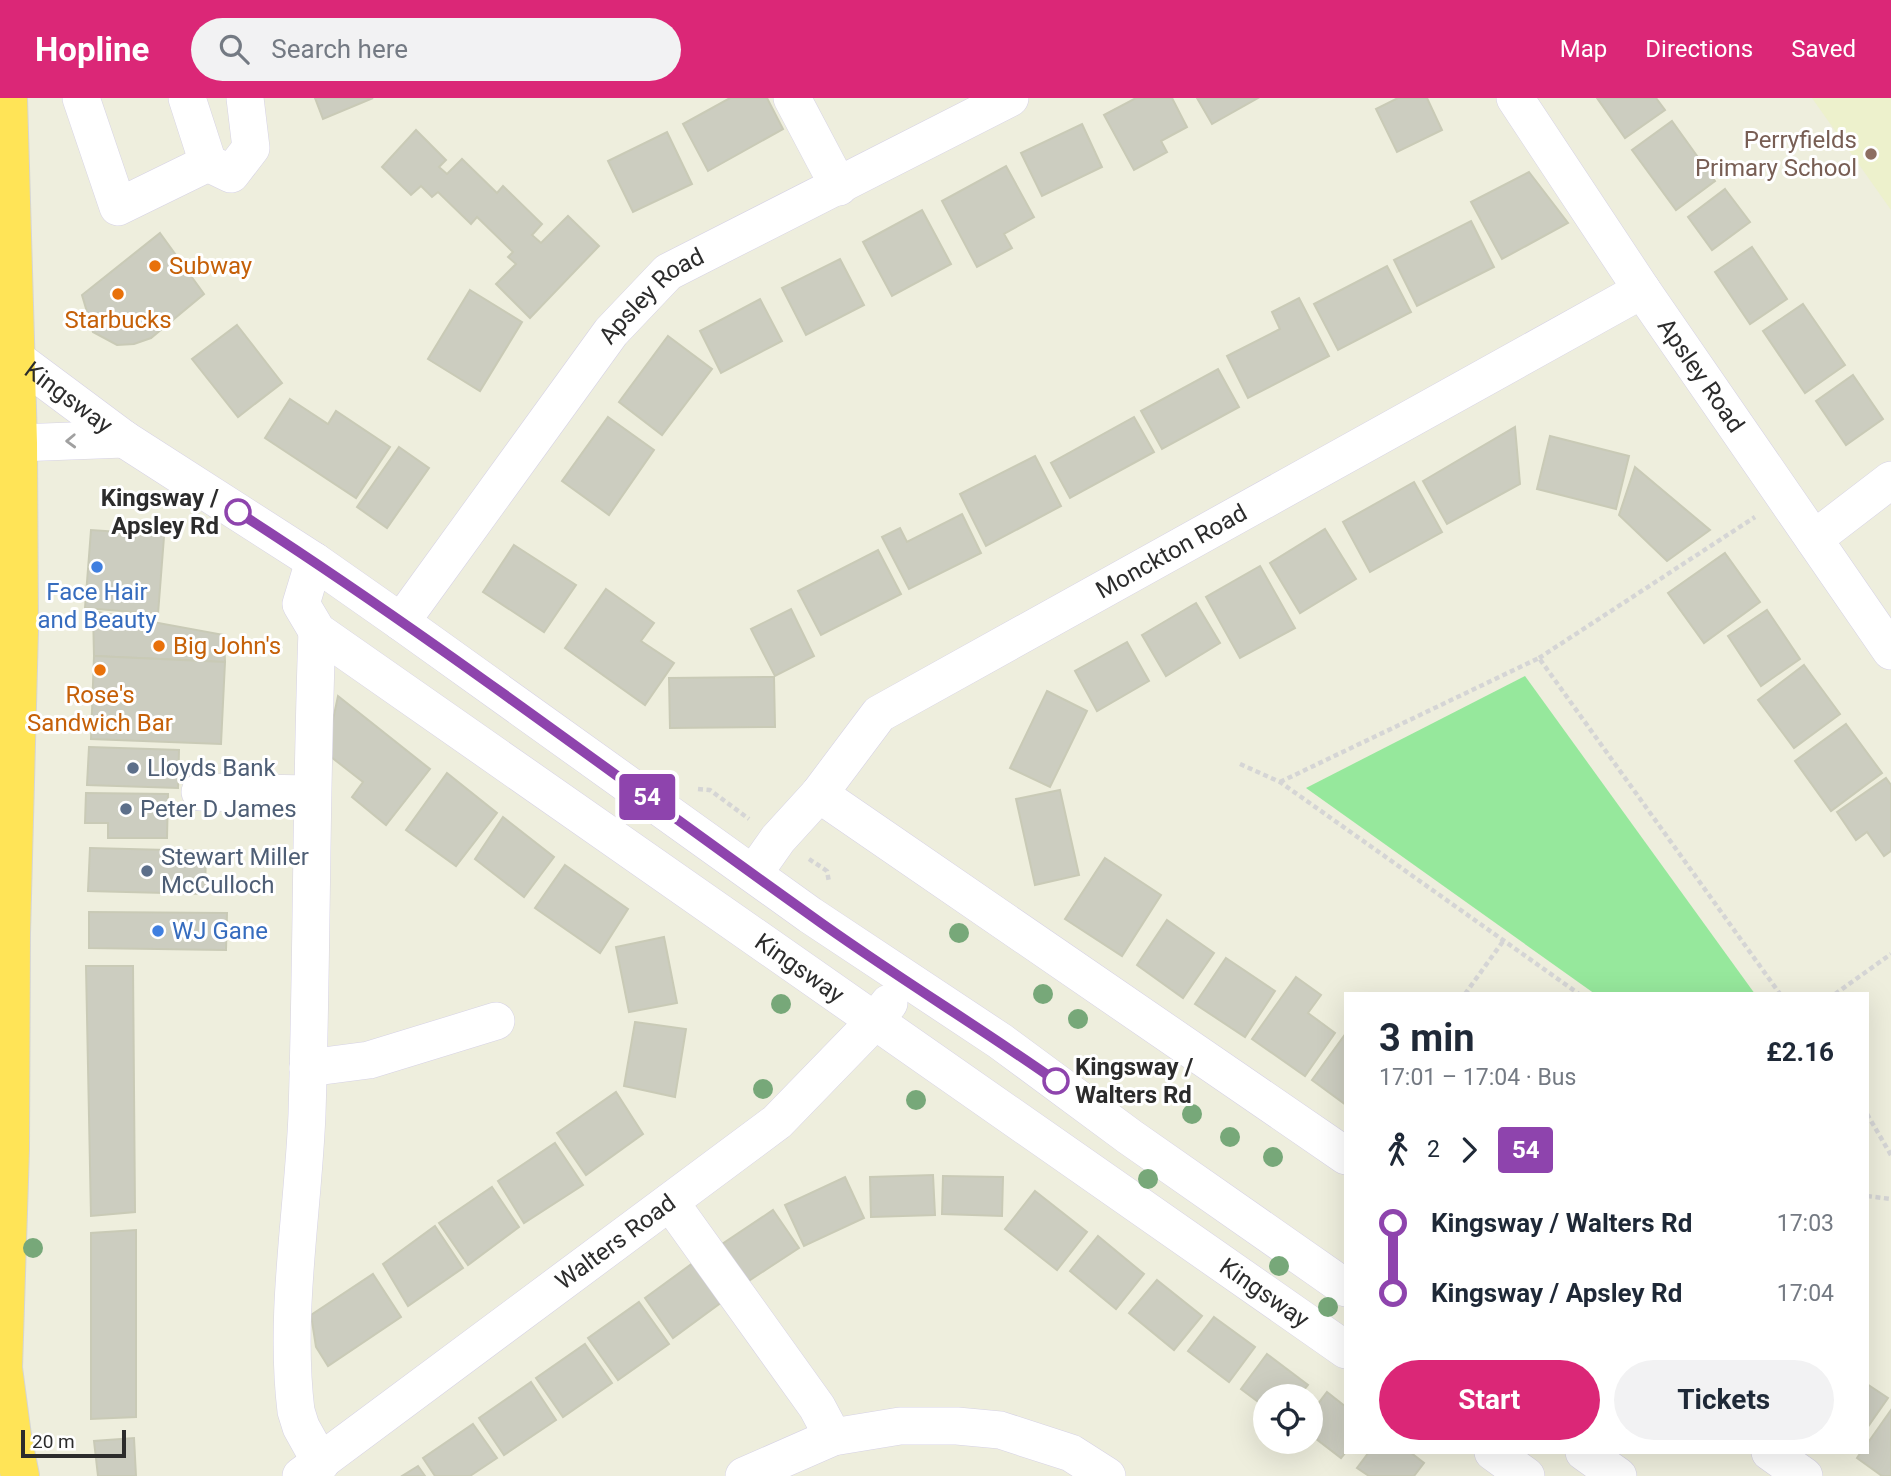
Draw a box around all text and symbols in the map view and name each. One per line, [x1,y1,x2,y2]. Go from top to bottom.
search box [191,18,681,81]
text: Hopline [35,30,149,69]
icon: search [215,30,253,68]
text: Search here [271,34,408,64]
text: Map [1560,35,1607,63]
text: Directions [1645,35,1753,63]
text: Saved [1791,35,1856,63]
place label: Perryfields Primary School [1695,126,1857,182]
marker: Perryfields Primary School [1863,146,1879,162]
street label: Apsley Road [593,242,709,349]
place label: Subway [169,252,253,280]
marker: Subway [147,258,163,274]
marker: Starbucks [110,286,126,302]
place label: Starbucks [64,306,172,334]
street label: Apsley Road [1652,313,1750,438]
street label: Kingsway [19,356,118,440]
one-way arrow [65,433,76,449]
place label: Kingsway / Apsley Rd [101,484,219,540]
street label: Monckton Road [1091,498,1252,605]
marker: Kingsway / Apsley Rd [225,499,251,525]
marker: Face Hair and Beauty [89,559,105,575]
place label: Face Hair and Beauty [38,578,157,634]
place label: Big John's [173,632,281,660]
marker: Big John's [151,638,167,654]
marker: Rose's Sandwich Bar [92,662,108,678]
place label: Rose's Sandwich Bar [27,681,173,737]
place label: Lloyds Bank [147,754,277,782]
marker: Lloyds Bank [125,760,141,776]
line badge: 54 [616,774,678,820]
text: 54 [633,783,661,811]
place label: Peter D James [140,795,297,823]
marker: Peter D James [118,801,134,817]
place label: Stewart Miller McCulloch [161,843,309,899]
marker: Stewart Miller McCulloch [139,863,155,879]
place label: WJ Gane [172,917,268,945]
marker: WJ Gane [150,923,166,939]
street label: Kingsway [750,927,850,1009]
text: 3 min [1379,1016,1475,1060]
text: £2.16 [1766,1037,1834,1067]
place label: Kingsway / Walters Rd [1075,1053,1193,1109]
text: 17:01 – 17:04 · Bus [1379,1064,1576,1091]
marker: Kingsway / Walters Rd [1043,1068,1069,1094]
icon: walk [1379,1131,1417,1169]
icon: forward [1450,1131,1488,1169]
text: 2 [1427,1136,1440,1163]
text: 54 [1512,1136,1539,1164]
street label: Walters Road [550,1188,681,1296]
text: Kingsway / Walters Rd [1431,1208,1692,1238]
text: 17:03 [1777,1210,1834,1237]
street label: Kingsway [1214,1252,1315,1334]
text: Kingsway / Apsley Rd [1431,1278,1682,1308]
text: 17:04 [1777,1280,1834,1307]
button: Start [1379,1360,1600,1440]
button: Tickets [1614,1360,1834,1440]
map controls [1253,1384,1323,1454]
button: locate [1253,1384,1323,1454]
scale bar [21,1427,126,1459]
text: 20 m [32,1430,75,1453]

